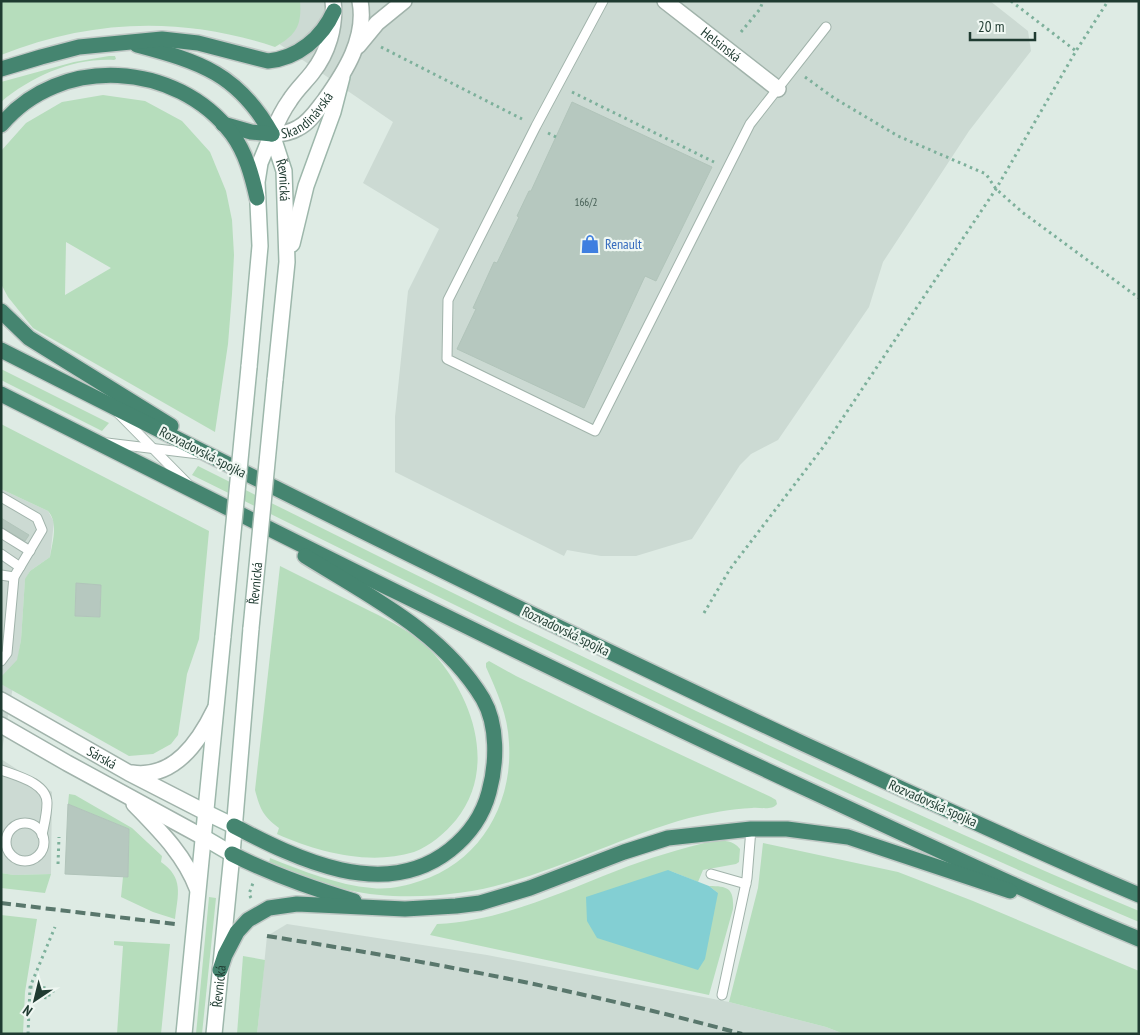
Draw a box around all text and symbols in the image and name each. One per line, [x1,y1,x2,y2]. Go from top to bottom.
scale bar [970,10,1035,42]
text: 20 m [978,17,1004,36]
street label: Helsinská [697,23,745,66]
street label: Skandinávská [280,88,337,143]
street label: Řevnická [272,157,294,202]
house number: 166/2 [574,195,598,209]
shop icon: Renault [579,233,601,255]
place label: Renault [605,235,642,253]
street label: Rozvadovská spojka [157,422,249,482]
street label: Řevnická [244,561,266,605]
street label: Rozvadovská spojka [519,602,613,660]
street label: Sárská [84,742,120,773]
street label: Rozvadovská spojka [886,775,980,831]
street label: Řevnická [208,964,230,1008]
north arrow [10,975,60,1025]
text: N [19,1001,36,1020]

